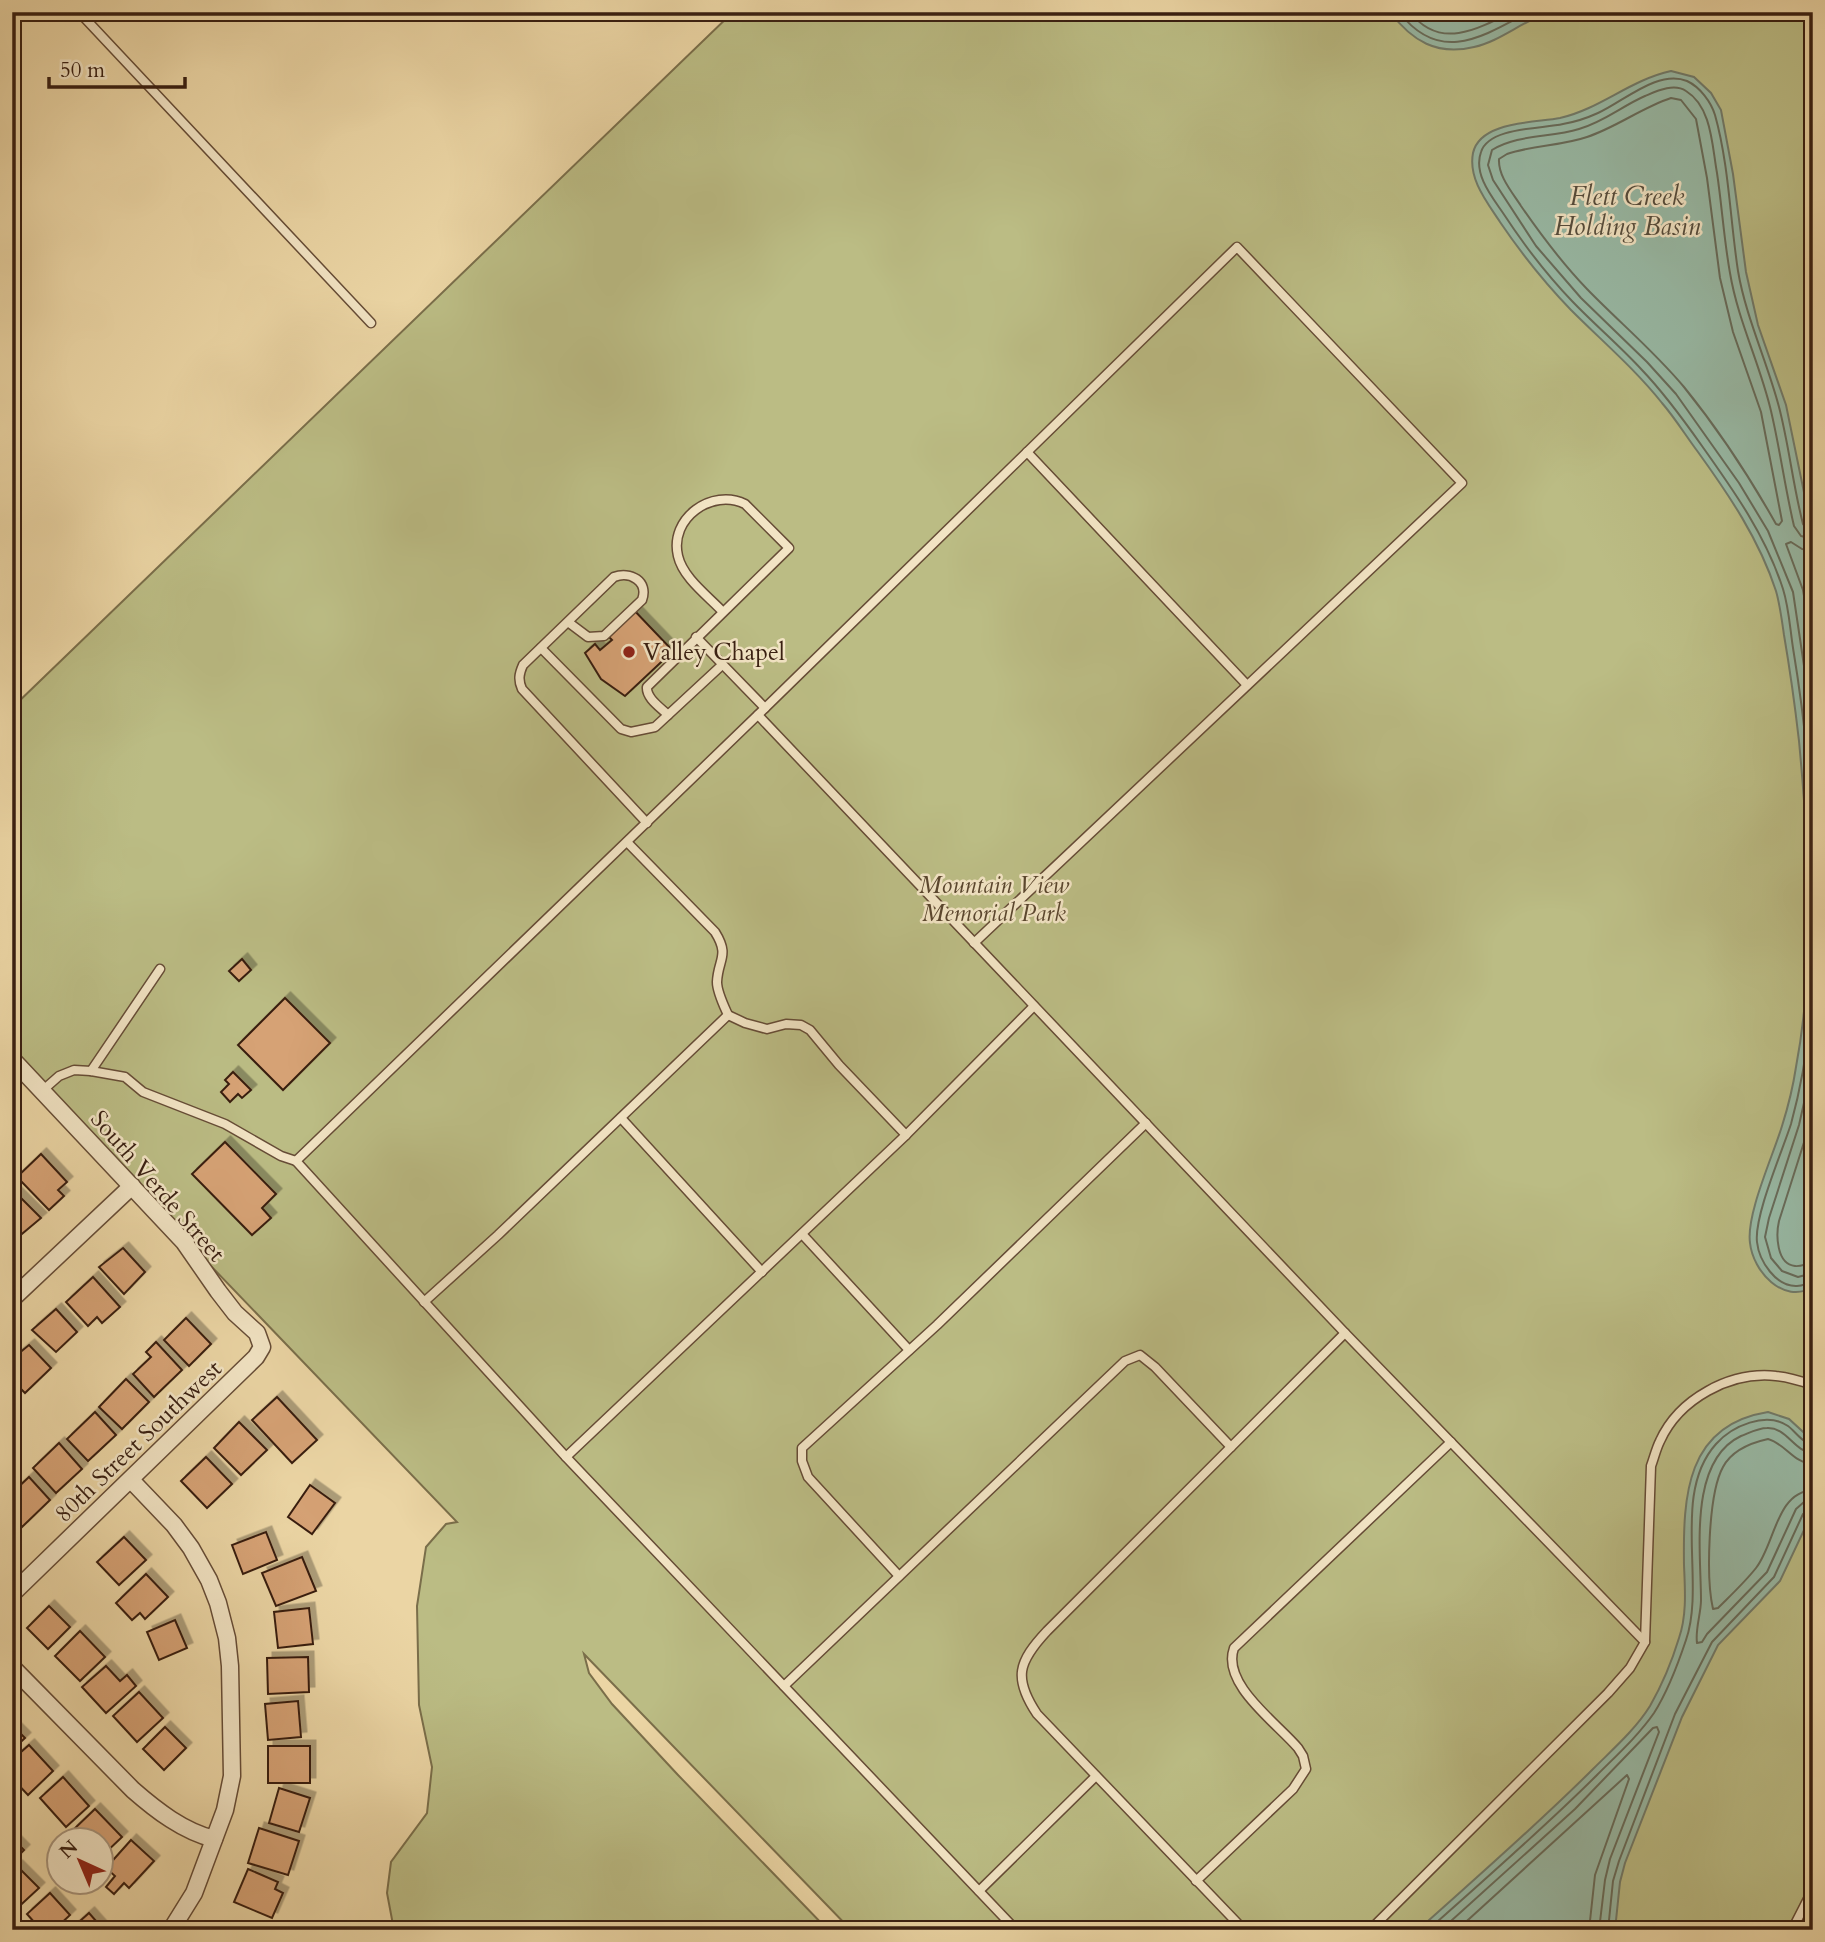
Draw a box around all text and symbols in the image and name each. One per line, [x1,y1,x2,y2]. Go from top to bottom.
scale bar [49,46,186,90]
text: 50 m [60,56,105,85]
water label: Flett Creek Holding Basin [1554,179,1701,244]
place label: Valley Chapel [643,636,785,669]
marker: Valley Chapel [621,644,637,660]
park label: Mountain View Memorial Park [919,869,1069,930]
street label: South Verde Street [83,1104,233,1269]
street label: 80th Street Southwest [48,1353,229,1530]
north arrow [46,1826,116,1896]
text: N [54,1834,84,1865]

